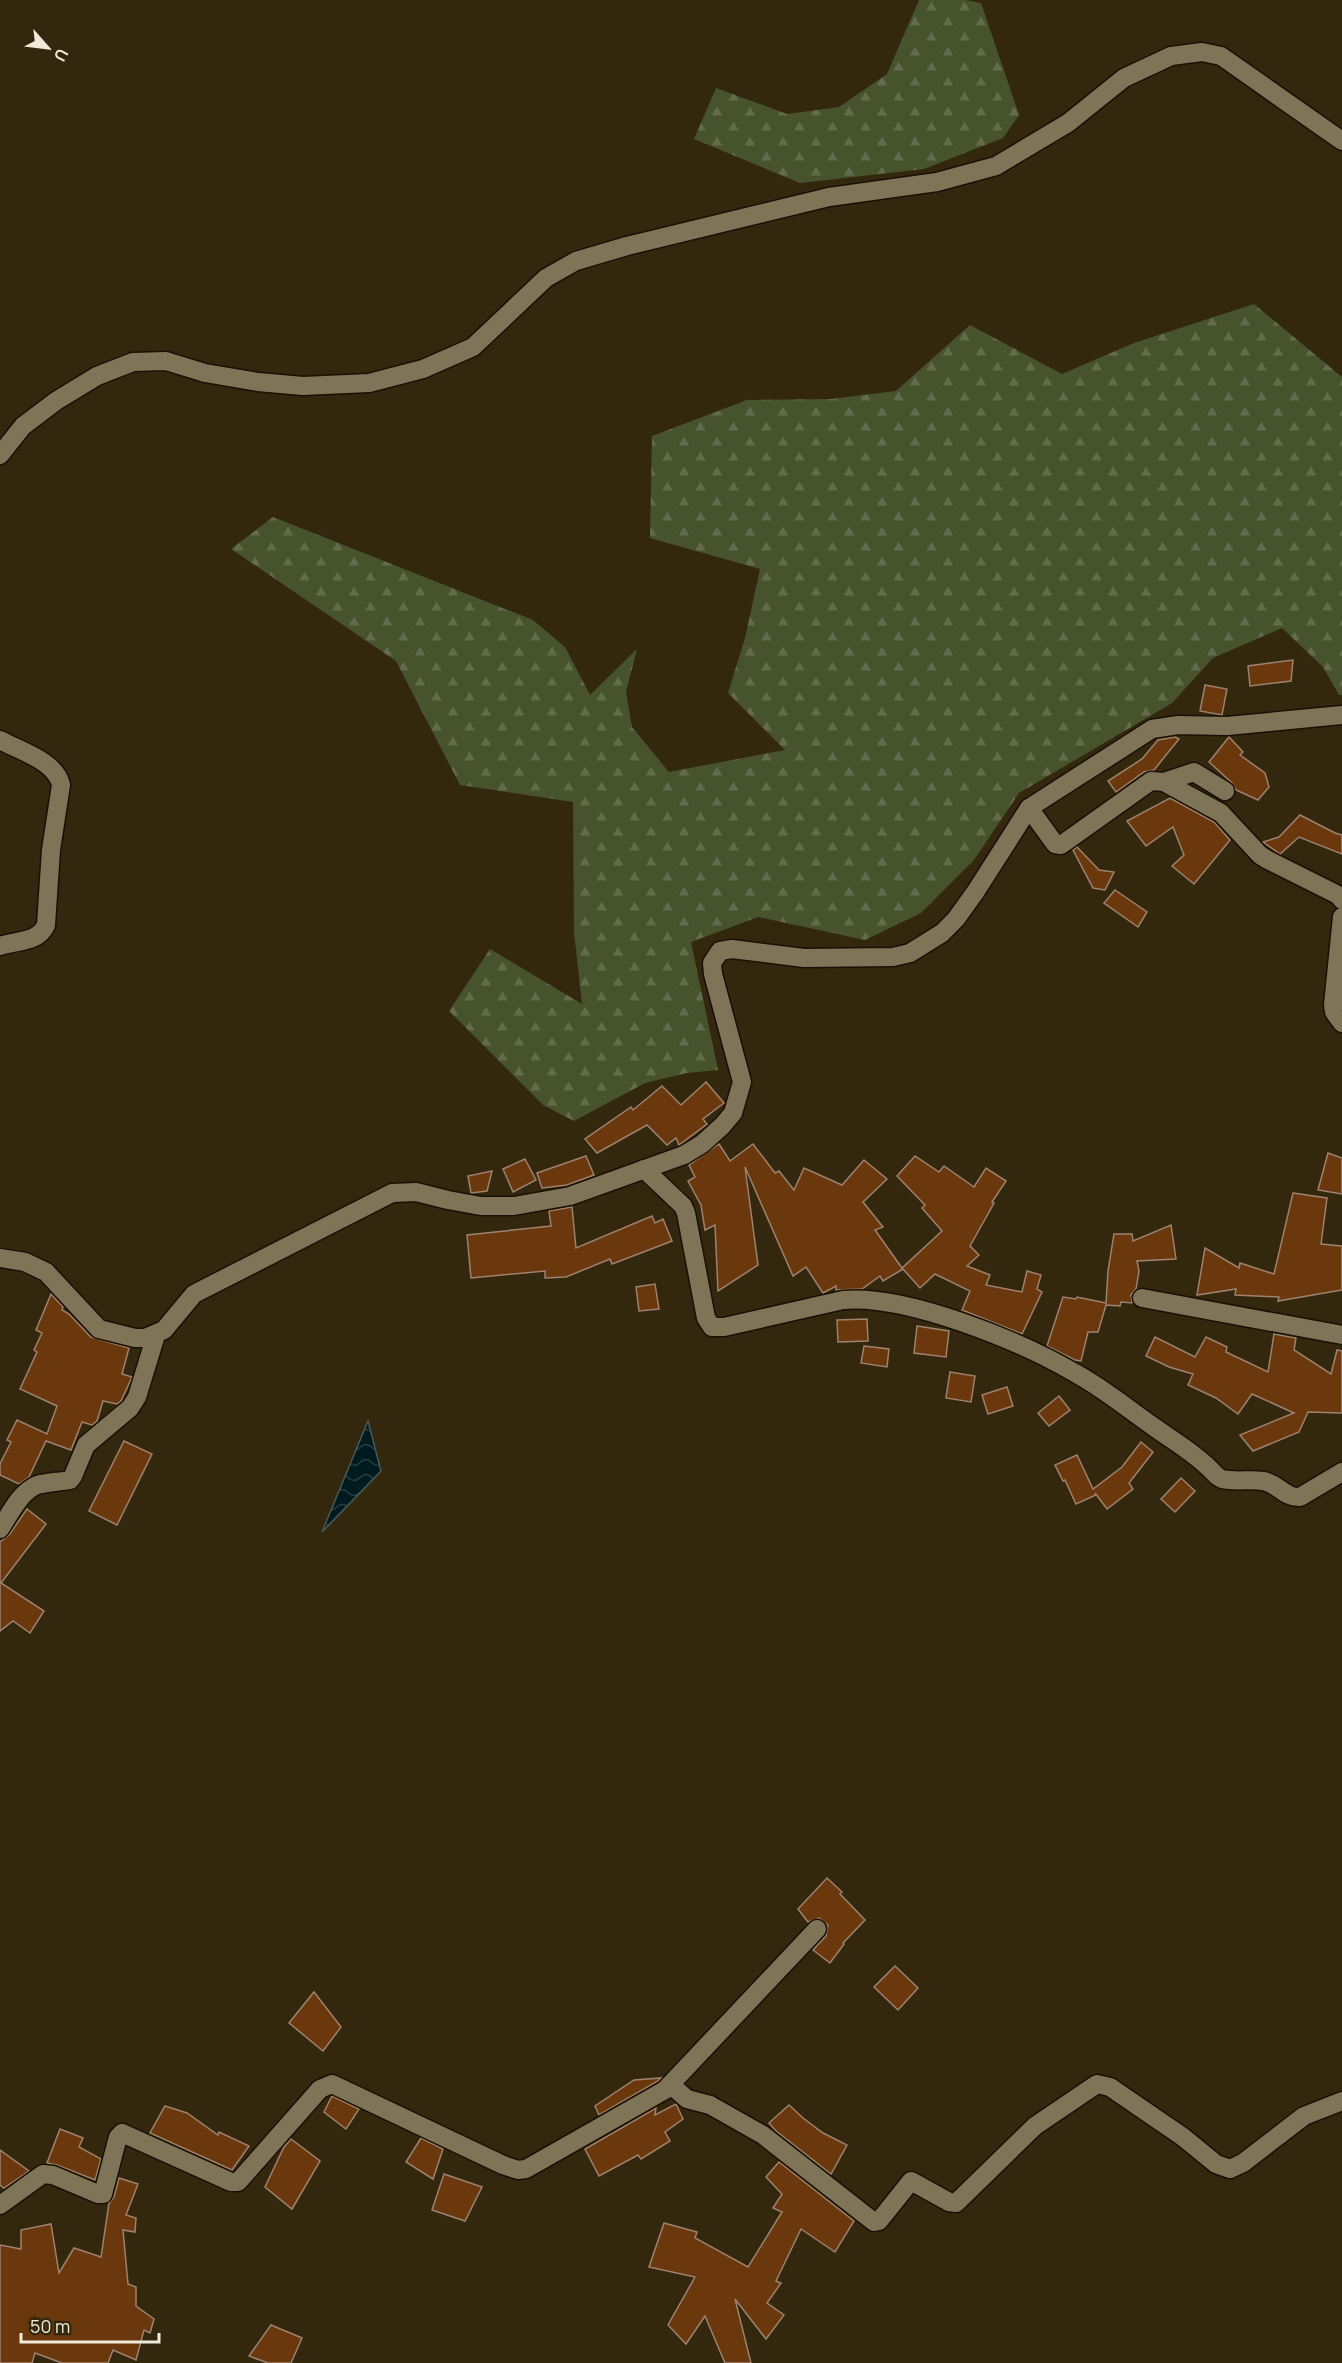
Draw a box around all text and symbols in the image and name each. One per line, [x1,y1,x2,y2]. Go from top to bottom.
north arrow [18,18,78,78]
text: U [49,45,74,65]
scale bar [21,2306,159,2344]
text: 50 m [30,2314,70,2338]

